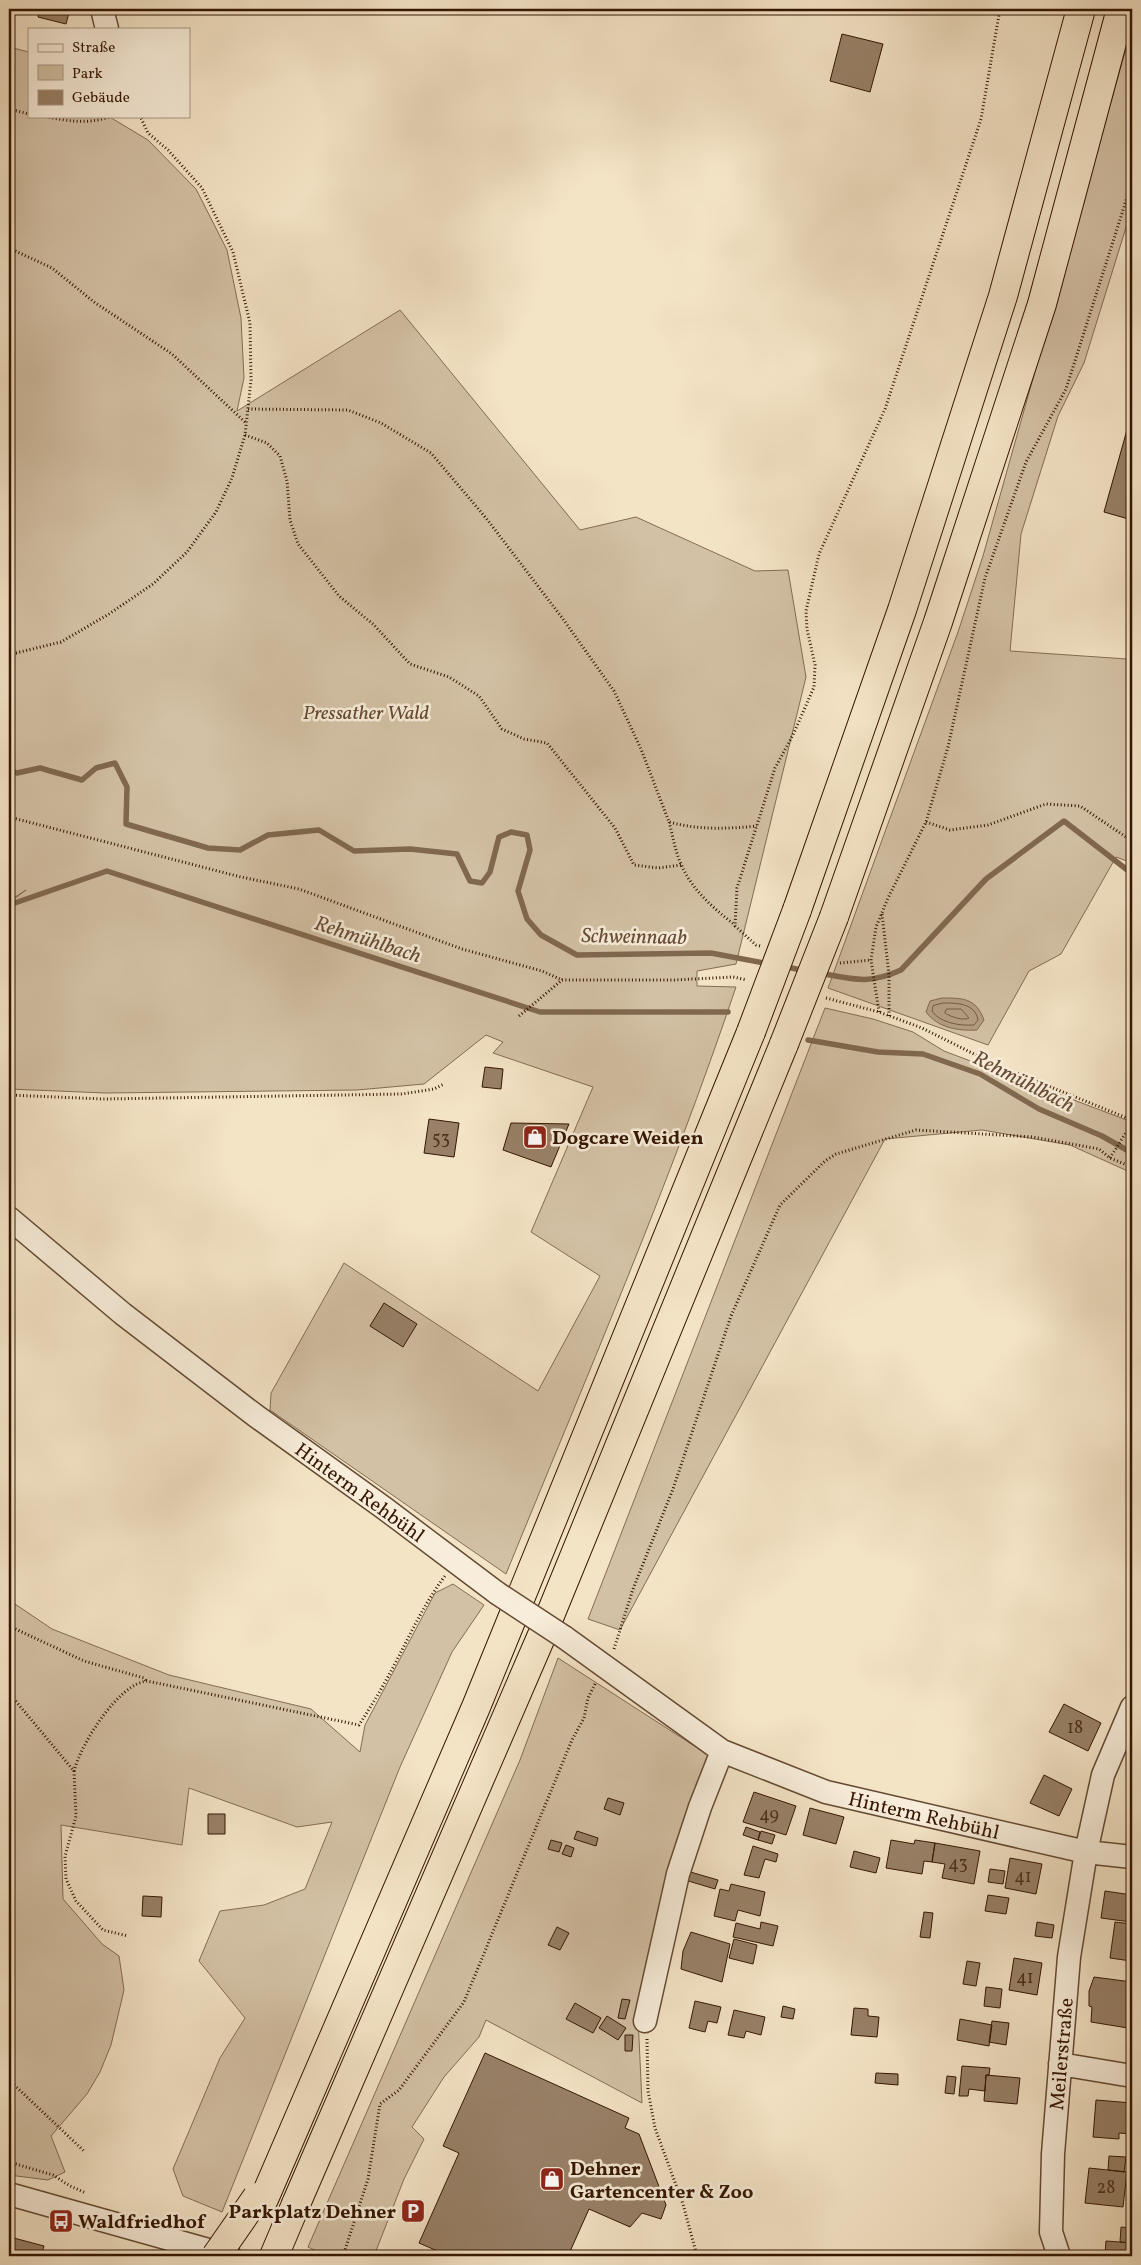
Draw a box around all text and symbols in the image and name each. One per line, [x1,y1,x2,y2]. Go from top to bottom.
legend [28,28,190,118]
text: Straße [72,38,115,59]
text: Park [72,64,103,85]
text: Gebäude [72,88,130,109]
park label: Pressather Wald [303,700,430,728]
water label: Rehmühlbach [310,910,425,971]
water label: Schweinnaab [581,922,687,953]
water label: Rehmühlbach [967,1044,1079,1120]
shop icon: Dogcare Weiden [522,1124,548,1150]
place label: Dogcare Weiden [552,1125,704,1153]
house number: 53 [432,1127,450,1152]
street label: Hinterm Rehbühl [288,1437,429,1550]
house number: 18 [1067,1716,1083,1741]
street label: Hinterm Rehbühl [845,1786,1002,1848]
house number: 49 [759,1803,779,1828]
house number: 43 [948,1852,968,1877]
house number: 41 [1014,1865,1032,1890]
house number: 41 [1016,1966,1034,1991]
street label: Meilerstraße [1044,1997,1082,2112]
place label: Dehner Gartencenter & Zoo [570,2156,753,2207]
shop icon: Dehner Gartencenter & Zoo [539,2166,565,2192]
house number: 28 [1097,2176,1115,2201]
parking icon: Parkplatz Dehner [400,2198,426,2224]
place label: Parkplatz Dehner [228,2199,396,2227]
bus stop icon: Waldfriedhof [48,2208,74,2234]
place label: Waldfriedhof [78,2209,207,2237]

